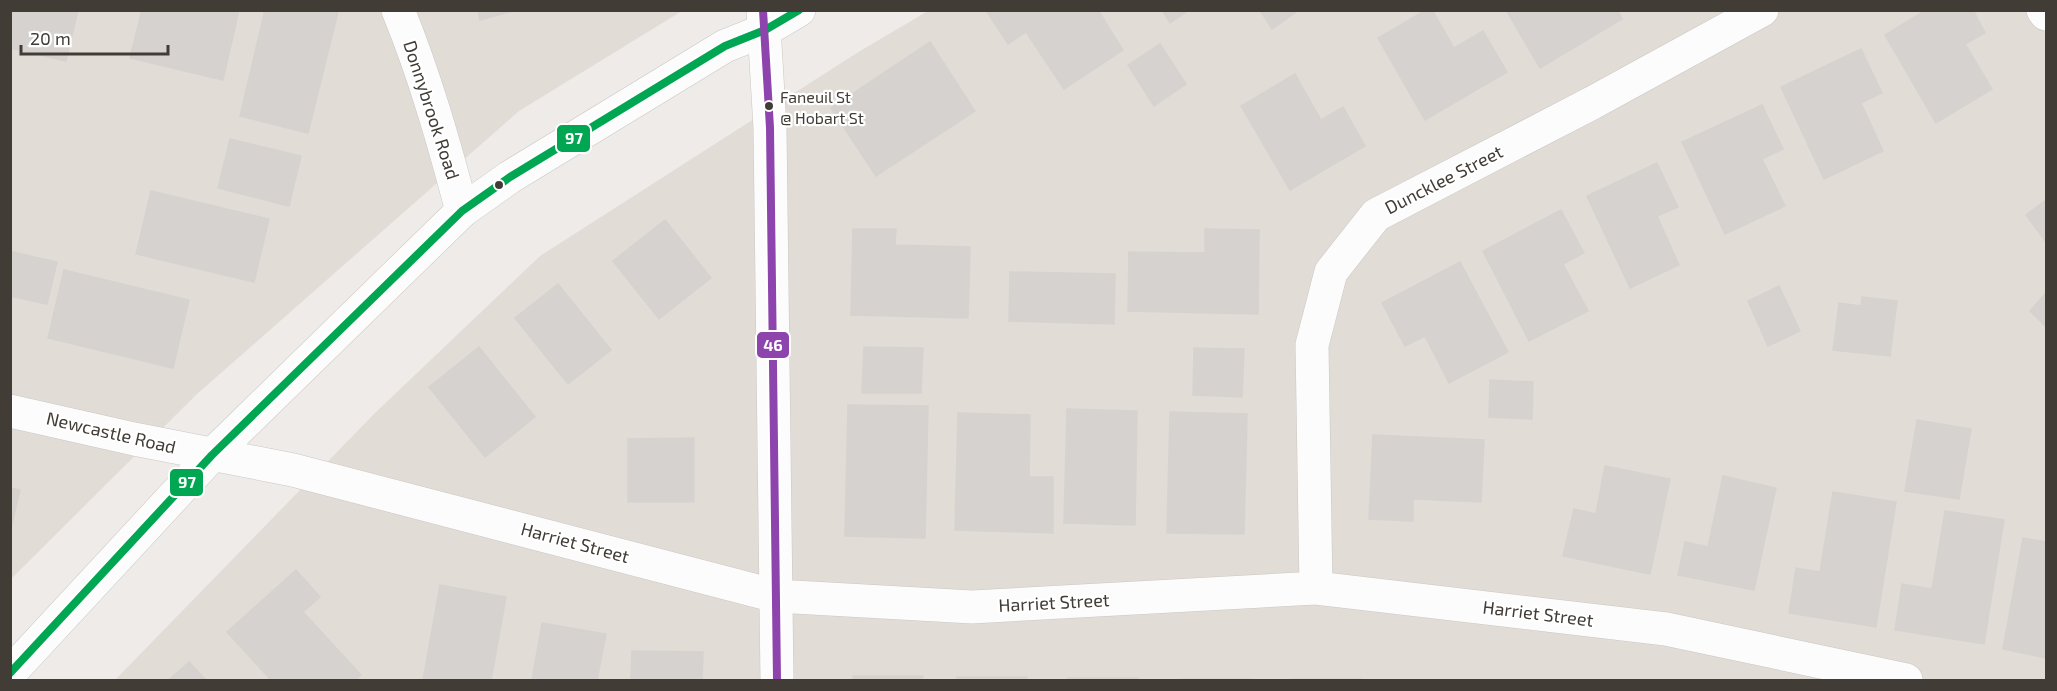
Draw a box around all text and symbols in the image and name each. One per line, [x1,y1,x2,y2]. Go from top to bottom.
scale bar [21,18,168,56]
text: 20 m [30,27,71,49]
street label: Donnybrook Road [399,37,465,182]
place label: Faneuil St @ Hobart St [780,87,864,127]
marker: Faneuil St @ Hobart St [763,100,775,112]
line badge: 97 [556,124,591,153]
text: 97 [565,128,583,147]
street label: Duncklee Street [1381,140,1506,218]
unlabelled marker [493,179,505,191]
line badge: 46 [756,331,790,359]
text: 46 [763,335,783,354]
street label: Newcastle Road [44,406,178,458]
line badge: 97 [169,468,204,497]
text: 97 [178,472,196,491]
street label: Harriet Street [519,517,632,567]
street label: Harriet Street [998,588,1110,616]
street label: Harriet Street [1482,595,1595,631]

